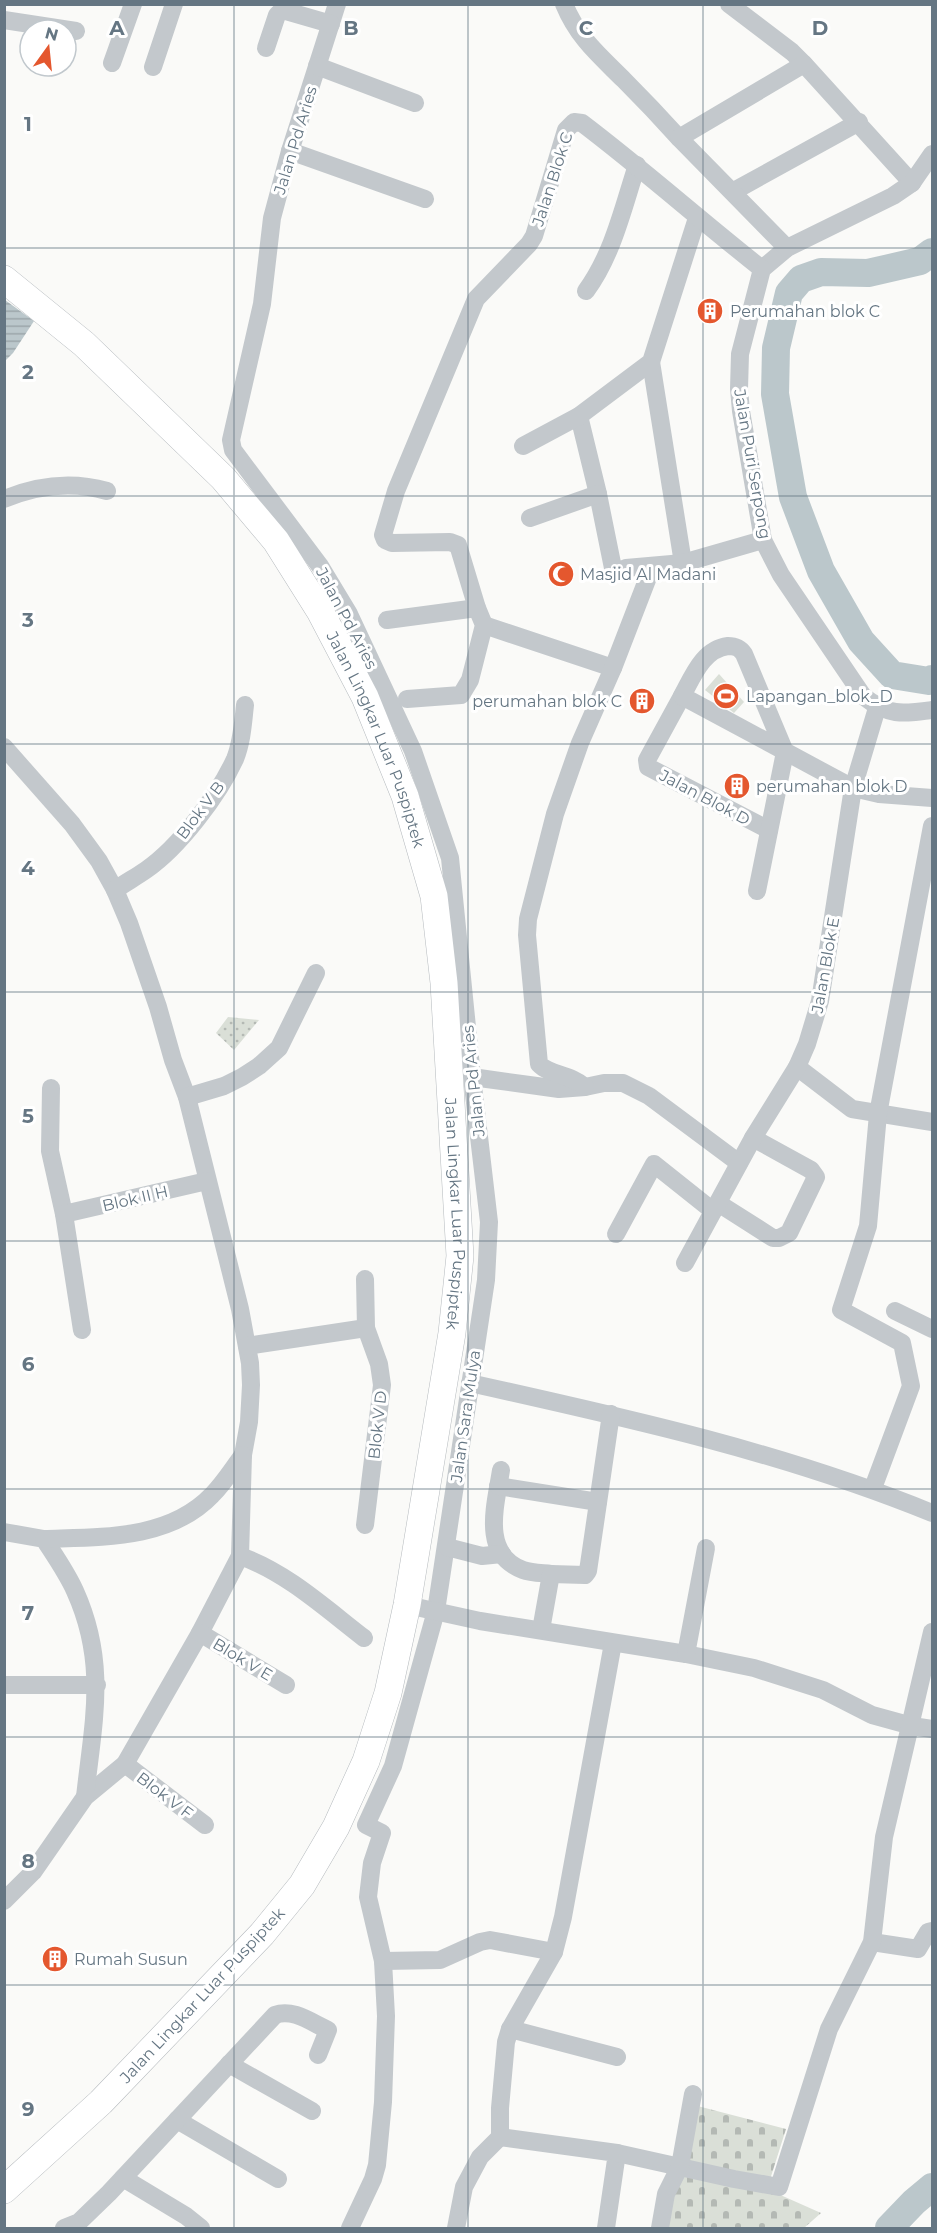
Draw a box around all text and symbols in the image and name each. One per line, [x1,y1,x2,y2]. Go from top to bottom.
text: A [108,16,125,40]
text: B [343,16,359,40]
text: C [579,16,594,40]
text: D [812,16,828,40]
north arrow [18,18,78,78]
text: N [43,23,60,45]
street label: Jalan Pd Aries [270,84,321,197]
text: 1 [24,112,32,136]
street label: Jalan Blok C [528,130,577,230]
building icon: Perumahan blok C [695,296,725,326]
place label: Perumahan blok C [730,302,880,321]
text: 2 [22,360,34,384]
street label: Jalan Puri Serpong [730,387,775,540]
mosque icon: Masjid Al Madani [546,559,576,589]
street label: Jalan Pd Aries [311,563,381,672]
place label: Masjid Al Madani [580,565,716,584]
text: 3 [21,608,34,632]
street label: Jalan Lingkar Luar Puspiptek [322,627,429,851]
sports icon: Lapangan_blok_D [711,681,741,711]
building icon: perumahan blok C [627,686,657,716]
place label: Lapangan_blok_D [746,687,893,706]
place label: perumahan blok C [472,692,622,711]
street label: Jalan Blok D [655,765,753,829]
building icon: perumahan blok D [722,771,752,801]
place label: perumahan blok D [756,777,908,796]
street label: Blok V B [172,778,228,843]
text: 4 [21,856,35,880]
street label: Jalan Blok E [808,916,843,1016]
street label: Jalan Pd Aries [458,1024,489,1139]
street label: Jalan Lingkar Luar Puspiptek [441,1096,469,1331]
text: 5 [22,1104,34,1128]
street label: Blok II H [100,1182,170,1215]
street label: Jalan Sara Mulya [447,1349,484,1484]
text: 6 [22,1352,35,1376]
street label: Blok V D [364,1390,391,1460]
text: 7 [22,1601,34,1625]
street label: Blok V E [209,1634,276,1685]
street label: Blok V F [133,1768,197,1823]
text: 8 [21,1849,35,1873]
street label: Jalan Lingkar Luar Puspiptek [115,1903,289,2088]
building icon: Rumah Susun [40,1944,70,1974]
place label: Rumah Susun [74,1950,188,1969]
text: 9 [22,2097,34,2121]

